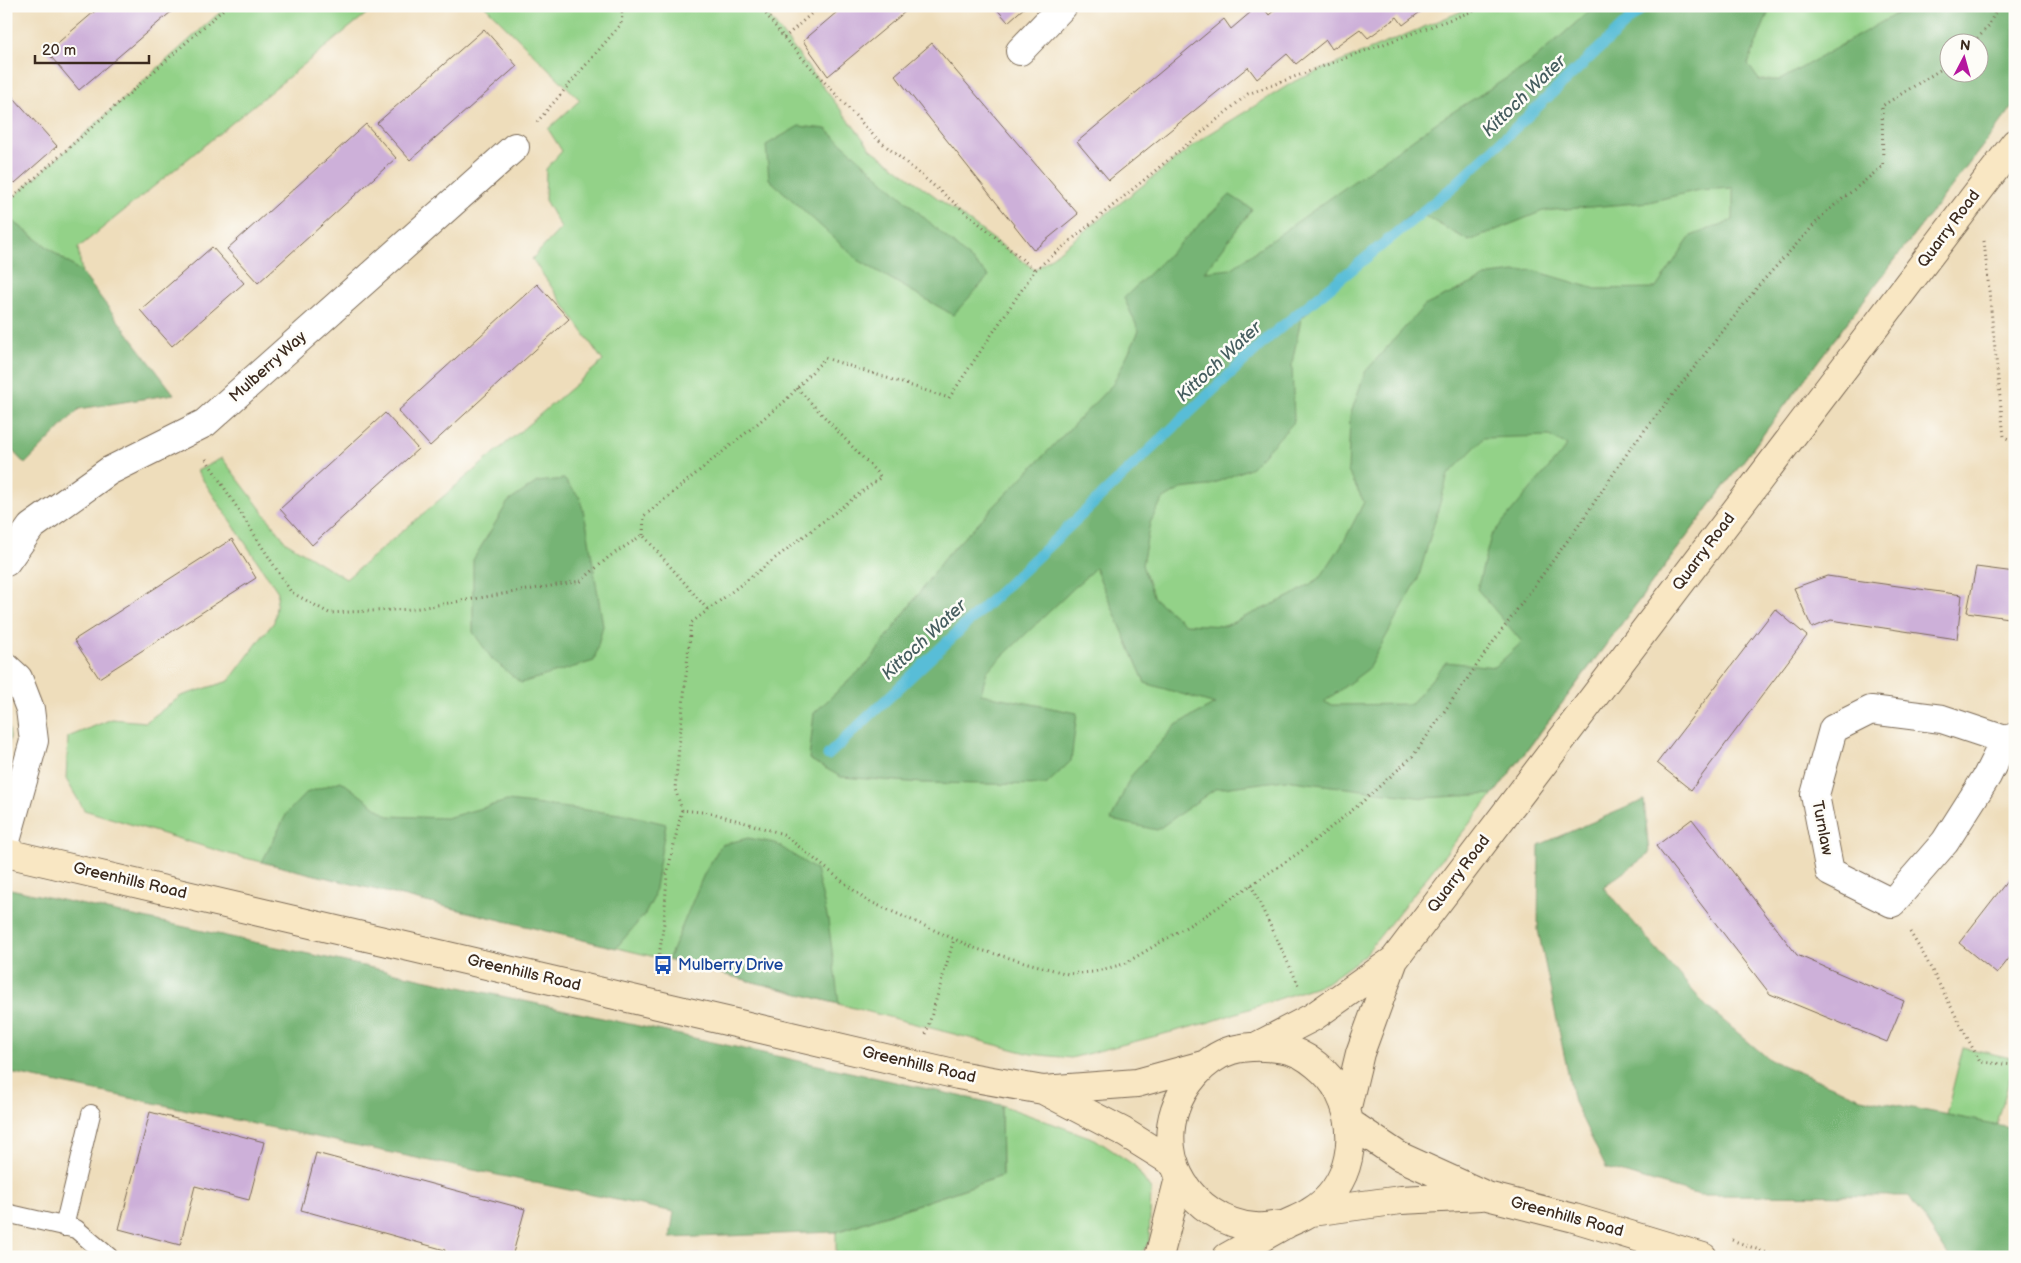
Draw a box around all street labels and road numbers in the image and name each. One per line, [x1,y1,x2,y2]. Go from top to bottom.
street label: Quarry Road [1914,187,1984,271]
street label: Mulberry Way [226,327,311,407]
street label: Quarry Road [1669,510,1739,594]
street label: Turnlaw [1807,799,1837,857]
street label: Quarry Road [1424,832,1494,916]
street label: Greenhills Road [71,859,189,903]
street label: Greenhills Road [465,951,583,995]
street label: Greenhills Road [860,1043,978,1087]
street label: Greenhills Road [1508,1193,1626,1241]

